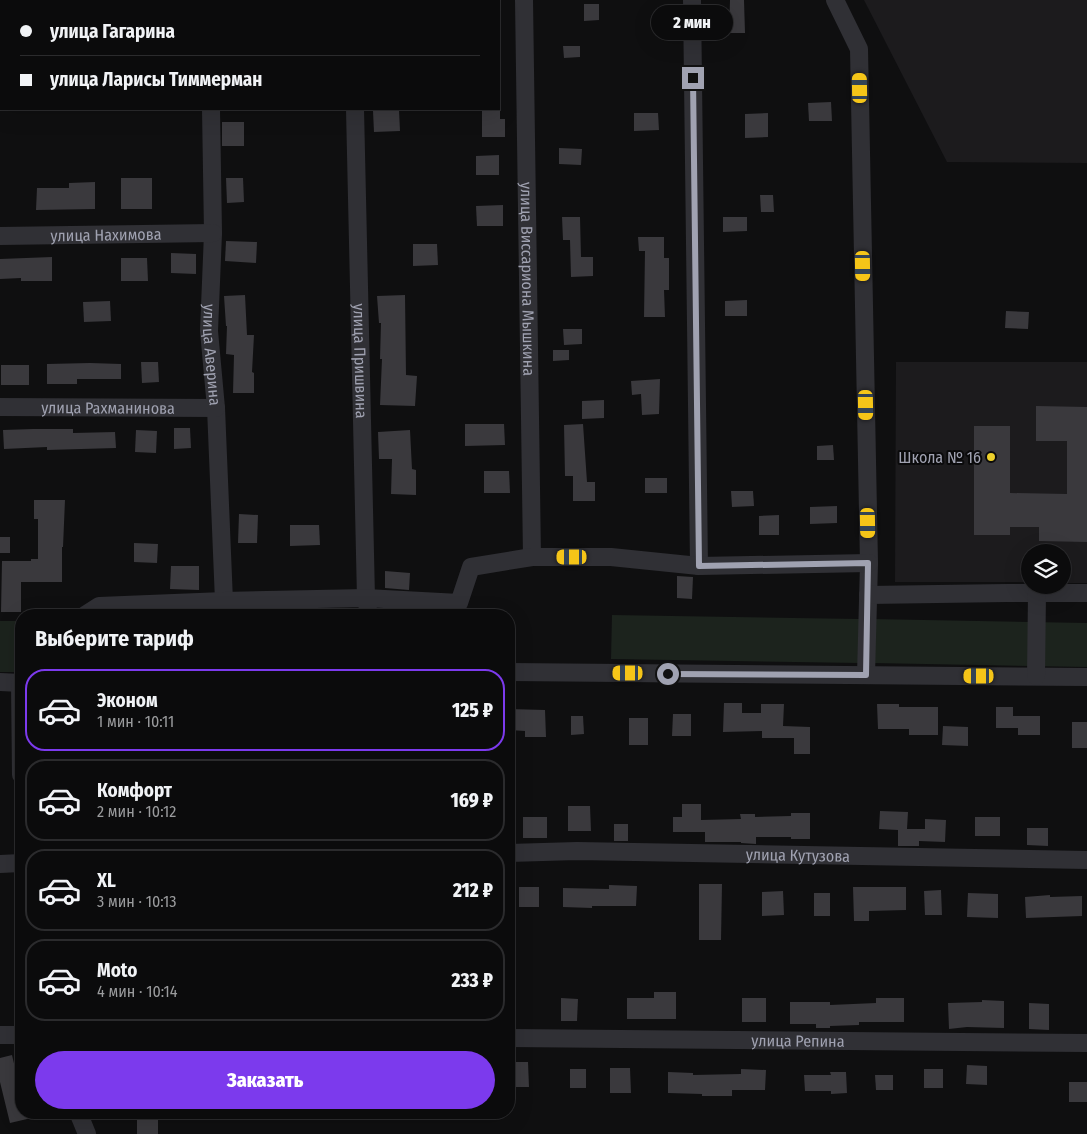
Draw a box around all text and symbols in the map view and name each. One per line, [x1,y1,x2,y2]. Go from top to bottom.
callout: 2 мин [652,5,734,40]
text: 2 мин [673,13,711,32]
text: улица Гагарина [50,20,175,43]
route end [682,67,704,89]
text: улица Ларисы Тиммерман [50,68,262,91]
car [852,73,867,103]
street label: улица Виссариона Мышкина [517,182,539,376]
street label: улица Нахимова [50,224,162,245]
car [855,251,870,281]
street label: улица Пришвина [350,303,371,419]
street label: улица Аверина [199,304,225,406]
car [858,390,873,420]
street label: улица Рахманинова [41,398,175,417]
place label: Школа № 16 [898,448,981,467]
marker: Школа № 16 [985,451,997,463]
car [860,508,875,538]
map controls [1021,544,1071,594]
button: layers [1021,544,1071,594]
car [557,550,587,565]
text: Выберите тариф [35,625,194,652]
route start [657,663,679,685]
car [613,666,643,681]
car [964,669,994,684]
icon: car [37,688,82,733]
text: Эконом [97,689,158,712]
text: 125 ₽ [452,699,493,722]
text: 1 мин · 10:11 [97,712,174,731]
icon: car [37,778,82,823]
text: Комфорт [97,779,172,802]
text: 169 ₽ [451,789,493,812]
text: 2 мин · 10:12 [97,802,176,821]
street label: улица Кутузова [746,844,850,865]
icon: car [37,868,82,913]
text: XL [97,869,116,892]
text: 212 ₽ [453,879,493,902]
text: 3 мин · 10:13 [97,892,177,911]
icon: car [37,958,82,1003]
text: Moto [97,959,137,982]
text: 233 ₽ [452,969,493,992]
text: 4 мин · 10:14 [97,982,178,1001]
street label: улица Репина [751,1031,845,1050]
button: Заказать [35,1051,495,1109]

